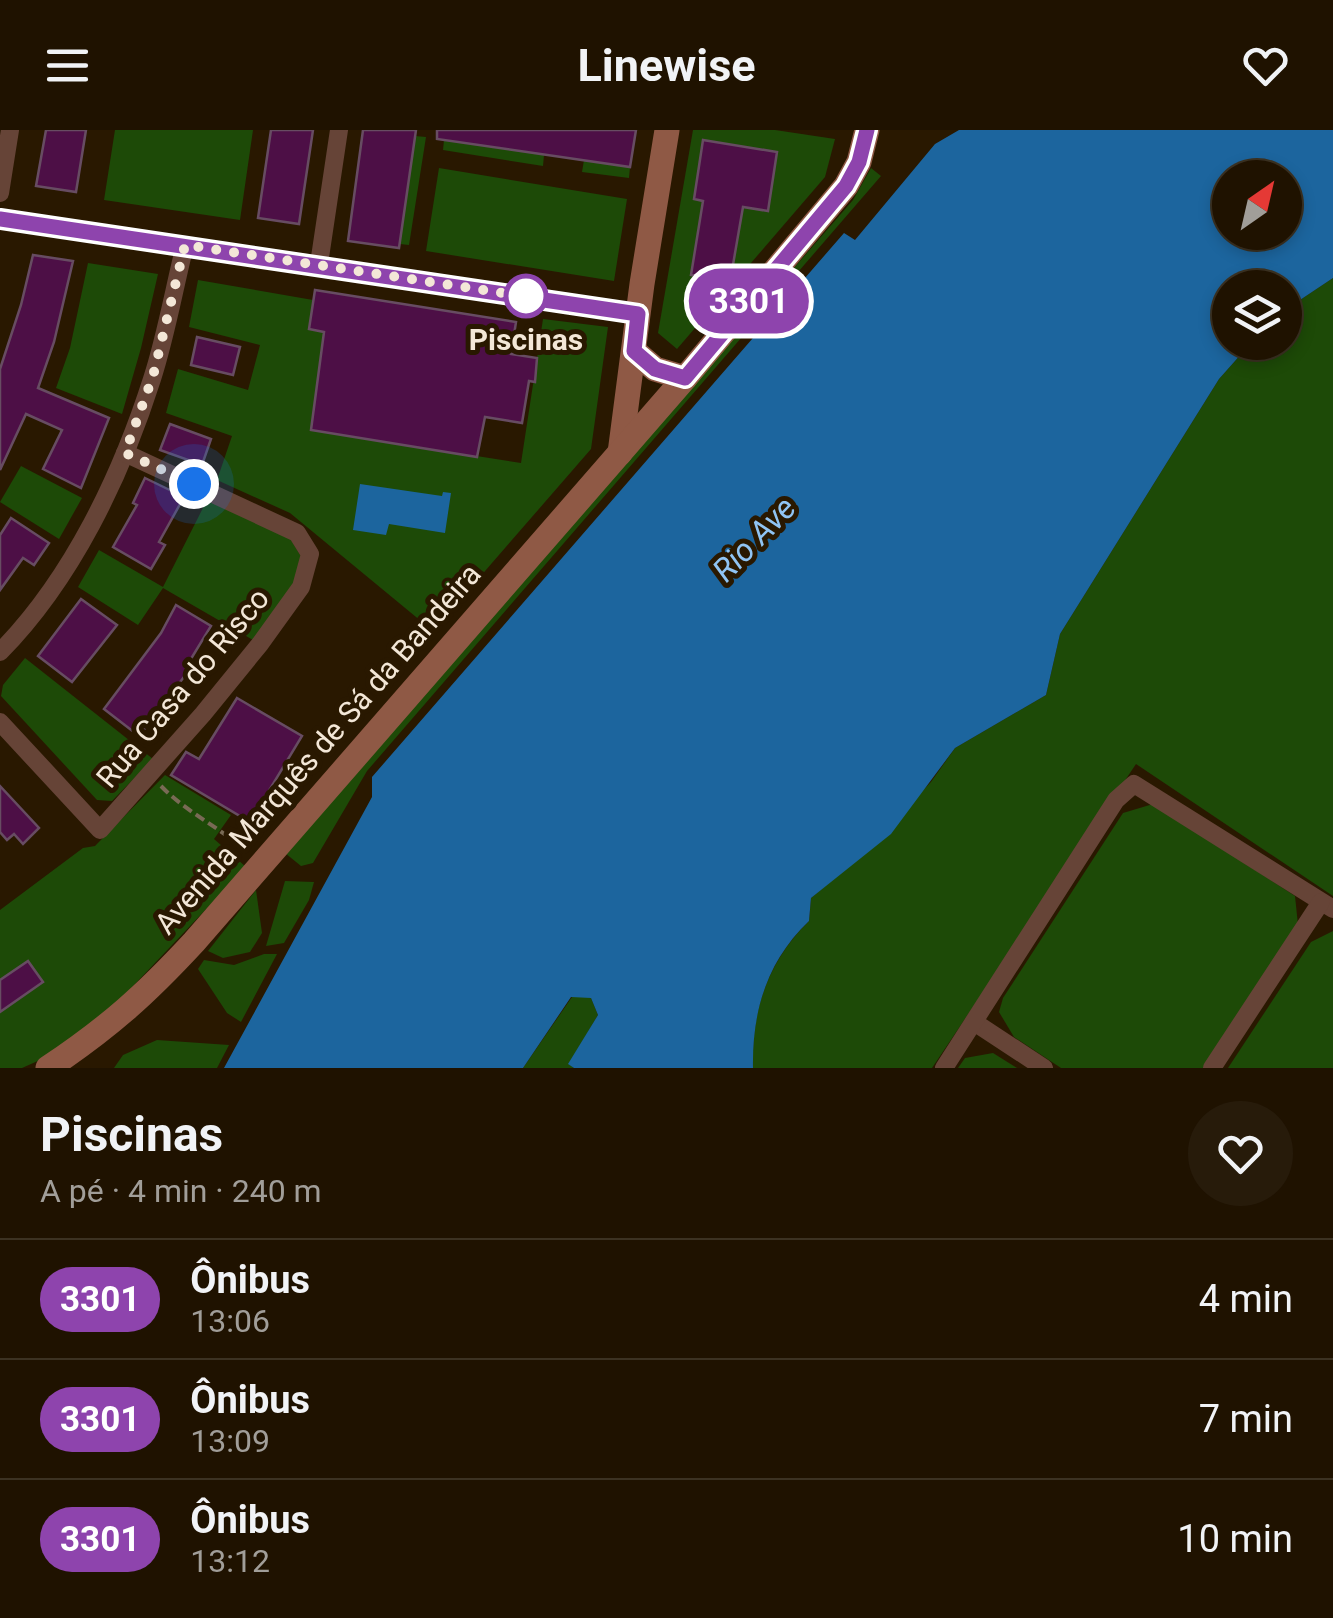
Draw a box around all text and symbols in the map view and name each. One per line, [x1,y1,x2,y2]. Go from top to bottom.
icon: menu [40,38,95,93]
icon: heart [1238,38,1293,93]
text: Linewise [577,39,756,92]
north arrow [1212,160,1302,250]
map controls [1212,160,1302,360]
line badge: 3301 [679,268,819,334]
button: layers [1212,270,1302,360]
marker: Piscinas [505,275,547,317]
text: 3301 [709,281,789,322]
place label: Piscinas [469,322,583,357]
your location [169,459,219,509]
water label: Rio Ave [705,489,803,589]
street label: Avenida Marquês de Sá da Bandeira [147,557,488,941]
street label: Rua Casa do Risco [89,581,276,794]
button: heart [1188,1101,1293,1206]
text: Piscinas [40,1106,223,1163]
text: A pé · 4 min · 240 m [40,1172,322,1210]
text: Ônibus [190,1258,310,1302]
text: 4 min [1199,1277,1293,1321]
text: 3301 [60,1279,140,1320]
text: 13:06 [190,1302,270,1340]
text: Ônibus [190,1378,310,1422]
text: 7 min [1199,1397,1293,1441]
text: 3301 [60,1399,140,1440]
text: 13:09 [190,1422,270,1460]
text: Ônibus [190,1498,310,1542]
text: 10 min [1177,1517,1293,1561]
text: 3301 [60,1519,140,1560]
text: 13:12 [190,1542,270,1580]

